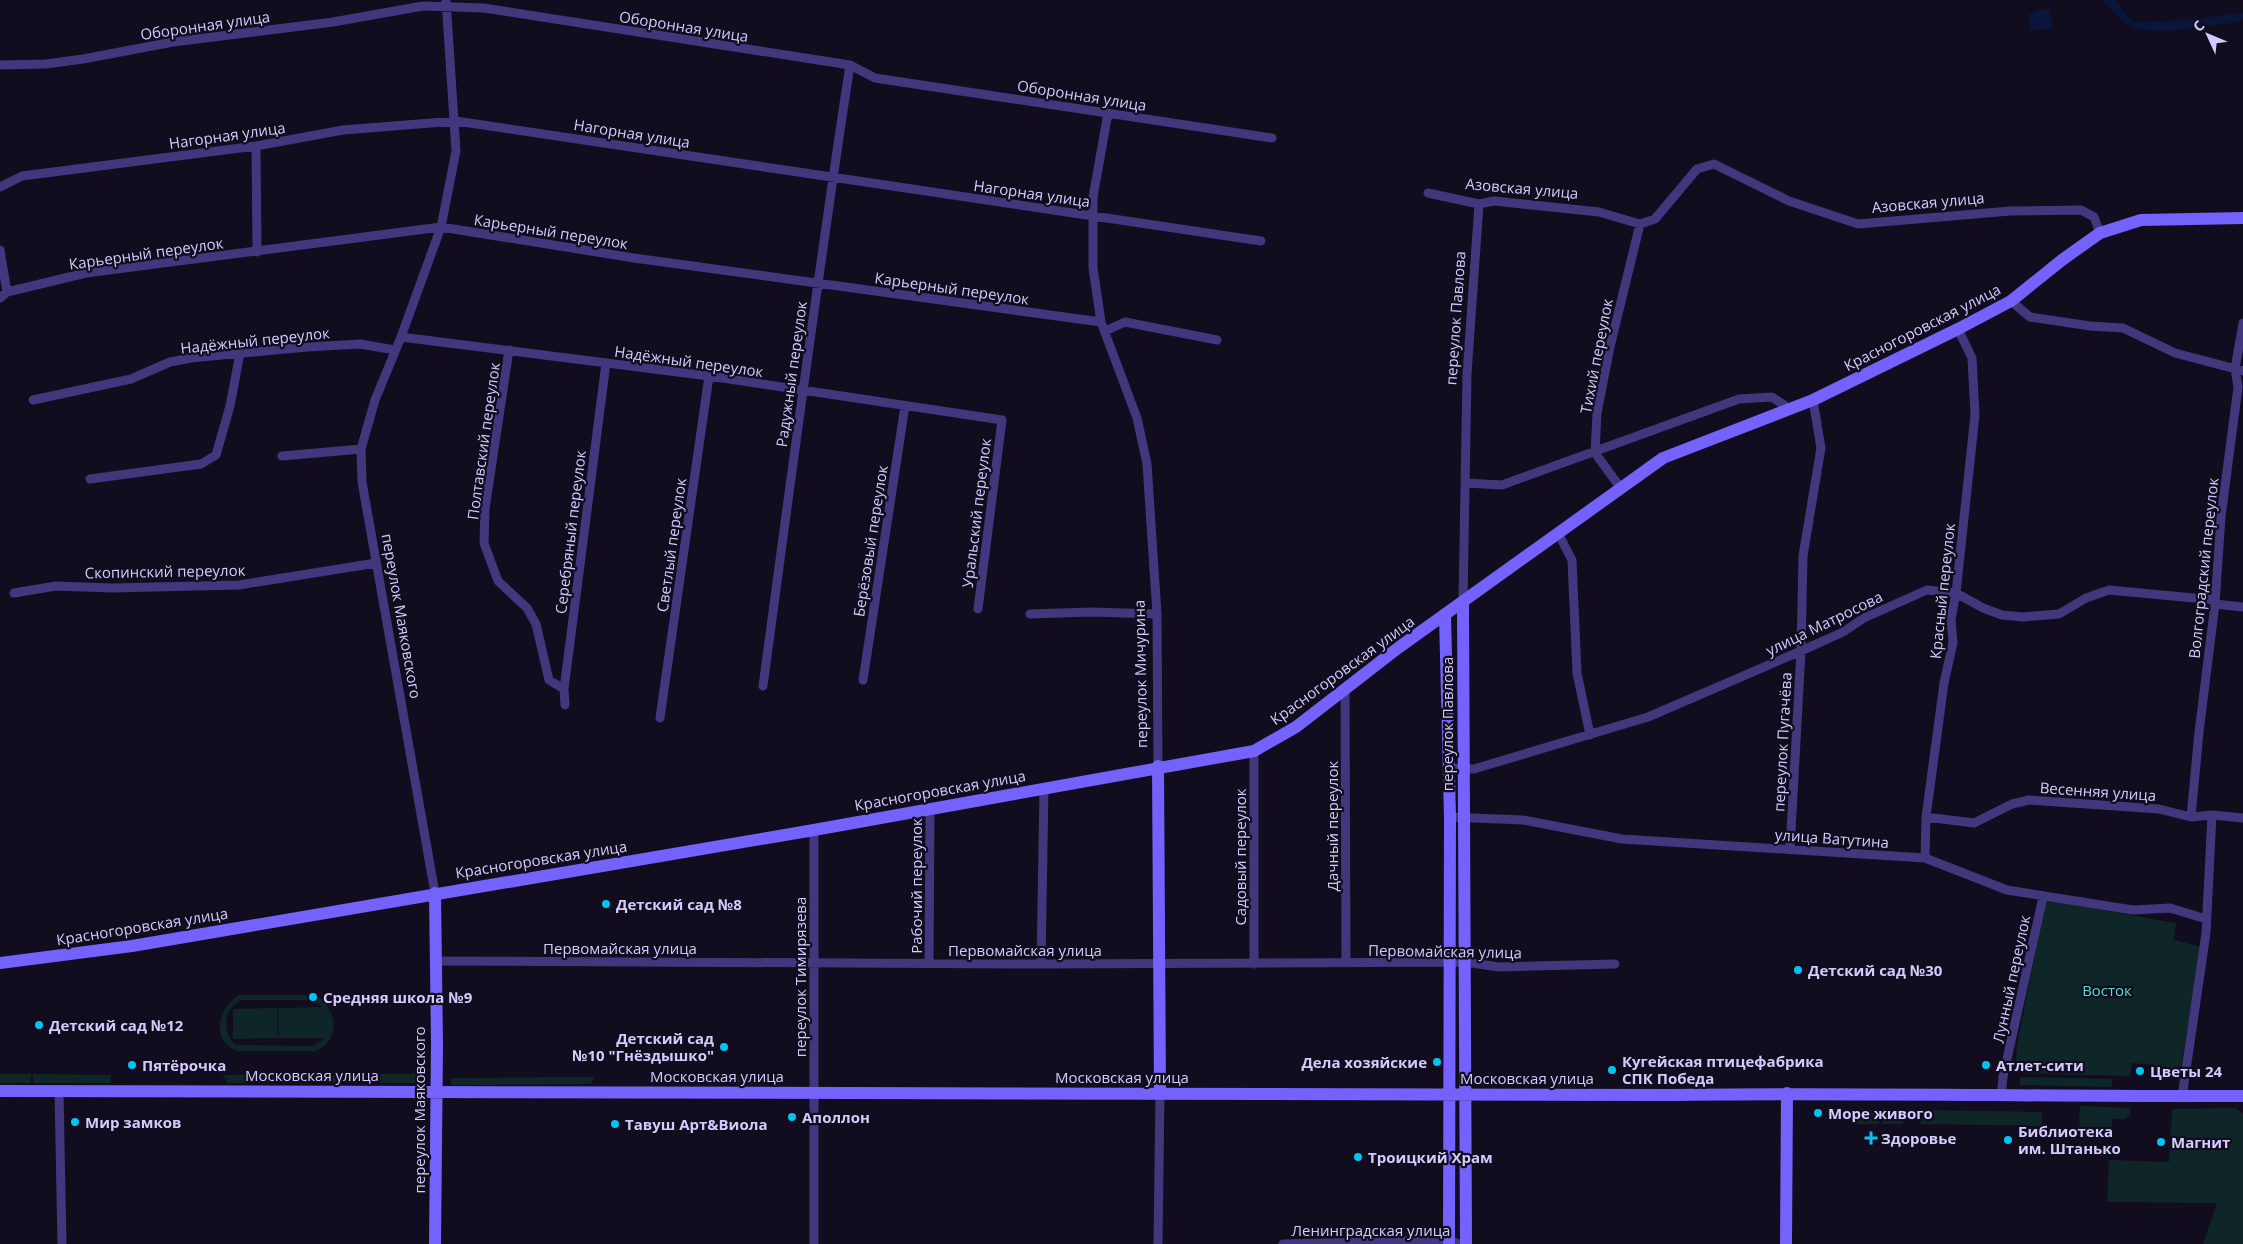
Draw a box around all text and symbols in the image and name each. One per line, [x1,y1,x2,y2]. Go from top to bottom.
street label: Оборонная улица [139,6,271,44]
street label: Оборонная улица [618,6,750,46]
north arrow [2183,10,2233,60]
text: С [2188,16,2208,35]
street label: Оборонная улица [1016,75,1148,115]
street label: Нагорная улица [572,114,692,152]
street label: Нагорная улица [167,117,287,153]
street label: Азовская улица [1465,173,1579,203]
street label: Нагорная улица [972,175,1092,211]
street label: Азовская улица [1871,187,1985,217]
street label: Карьерный переулок [473,209,630,253]
street label: Карьерный переулок [67,232,225,274]
street label: переулок Павлова [1440,250,1470,386]
street label: Карьерный переулок [873,267,1031,309]
street label: Красногоровская улица [1840,279,2004,375]
street label: Тихий переулок [1575,297,1617,415]
street label: Радужный переулок [771,300,811,448]
street label: Надёжный переулок [179,322,331,358]
street label: Надёжный переулок [613,341,765,381]
street label: Полтавский переулок [462,361,504,521]
street label: Уральский переулок [957,437,995,589]
street label: Серебряный переулок [550,449,590,615]
street label: Берёзовый переулок [848,464,892,618]
street label: Светлый переулок [652,476,690,613]
street label: Волгоградский переулок [2184,476,2222,659]
street label: Красный переулок [1925,522,1959,660]
street label: переулок Маяковского [378,532,426,700]
street label: Скопинский переулок [85,560,246,582]
street label: улица Матросова [1762,586,1886,660]
street label: переулок Мичурина [1129,600,1151,748]
street label: Красногоровская улица [1266,611,1418,729]
street label: переулок Павлова [1437,657,1457,791]
street label: переулок Пугачёва [1768,672,1796,812]
street label: Дачный переулок [1322,761,1342,891]
street label: Красногоровская улица [853,765,1027,815]
street label: Весенняя улица [2039,777,2157,805]
street label: Садовый переулок [1230,788,1250,926]
street label: Рабочий переулок [906,818,926,954]
street label: улица Ватутина [1774,824,1890,852]
street label: Красногоровская улица [454,836,628,882]
place label: Детский сад №8 [616,894,742,914]
street label: переулок Тимирязева [790,897,810,1057]
marker: Детский сад №8 [600,898,612,910]
street label: Красногоровская улица [55,903,229,949]
street label: Лунный переулок [1988,913,2034,1045]
street label: Первомайская улица [543,938,697,958]
street label: Первомайская улица [948,940,1102,960]
street label: Первомайская улица [1368,940,1522,962]
place label: Детский сад №30 [1808,960,1943,980]
marker: Детский сад №30 [1792,964,1804,976]
park label: Восток [2082,980,2132,1000]
place label: Средняя школа №9 [323,987,473,1007]
marker: Средняя школа №9 [307,991,319,1003]
place label: Детский сад №12 [49,1015,184,1035]
marker: Детский сад №12 [33,1019,45,1031]
street label: переулок Маяковского [409,1026,429,1194]
place label: Детский сад №10 "Гнёздышко" [572,1028,714,1065]
marker: Детский сад №10 "Гнёздышко" [718,1041,730,1053]
place label: Кугейская птицефабрика СПК Победа [1622,1051,1824,1088]
place label: Дела хозяйские [1301,1052,1427,1072]
place label: Пятёрочка [142,1055,226,1075]
place label: Атлет-сити [1996,1055,2084,1075]
marker: Дела хозяйские [1431,1056,1443,1068]
marker: Пятёрочка [126,1059,138,1071]
marker: Атлет-сити [1980,1059,1992,1071]
place label: Цветы 24 [2150,1061,2223,1081]
marker: Кугейская птицефабрика СПК Победа [1606,1064,1618,1076]
street label: Московская улица [245,1065,379,1085]
marker: Цветы 24 [2134,1065,2146,1077]
street label: Московская улица [650,1066,784,1086]
street label: Московская улица [1055,1067,1189,1087]
street label: Московская улица [1460,1068,1594,1088]
place label: Море живого [1828,1103,1933,1123]
place label: Аполлон [802,1107,870,1127]
marker: Море живого [1812,1107,1824,1119]
marker: Аполлон [786,1111,798,1123]
place label: Мир замков [85,1112,181,1132]
place label: Тавуш Арт&Виола [625,1114,767,1134]
marker: Мир замков [69,1116,81,1128]
marker: Тавуш Арт&Виола [609,1118,621,1130]
place label: Библиотека им. Штанько [2018,1121,2121,1158]
place label: Здоровье [1881,1128,1956,1148]
marker: Здоровье [1865,1132,1877,1144]
place label: Магнит [2171,1132,2230,1152]
marker: Библиотека им. Штанько [2002,1134,2014,1146]
marker: Магнит [2155,1136,2167,1148]
place label: Троицкий Храм [1368,1147,1493,1167]
marker: Троицкий Храм [1352,1151,1364,1163]
street label: Ленинградская улица [1292,1220,1450,1240]

